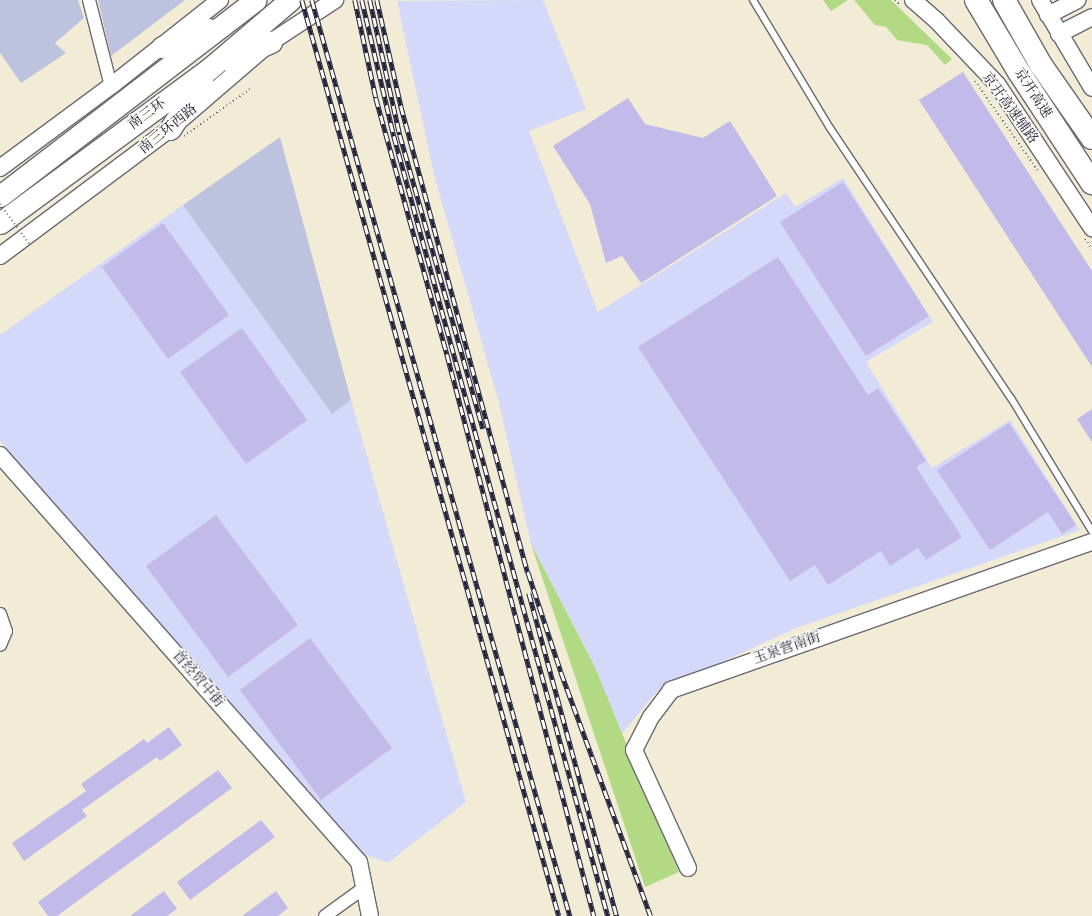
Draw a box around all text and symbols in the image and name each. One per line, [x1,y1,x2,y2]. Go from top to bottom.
street label: 京开高速 [1011,65,1055,121]
street label: 京开高速辅路 [979,69,1041,147]
street label: 南三环 [125,95,169,133]
street label: 南三环西路 [136,100,200,158]
street label: 玉泉营南街 [751,629,823,667]
street label: 首经贸中街 [169,647,227,711]

